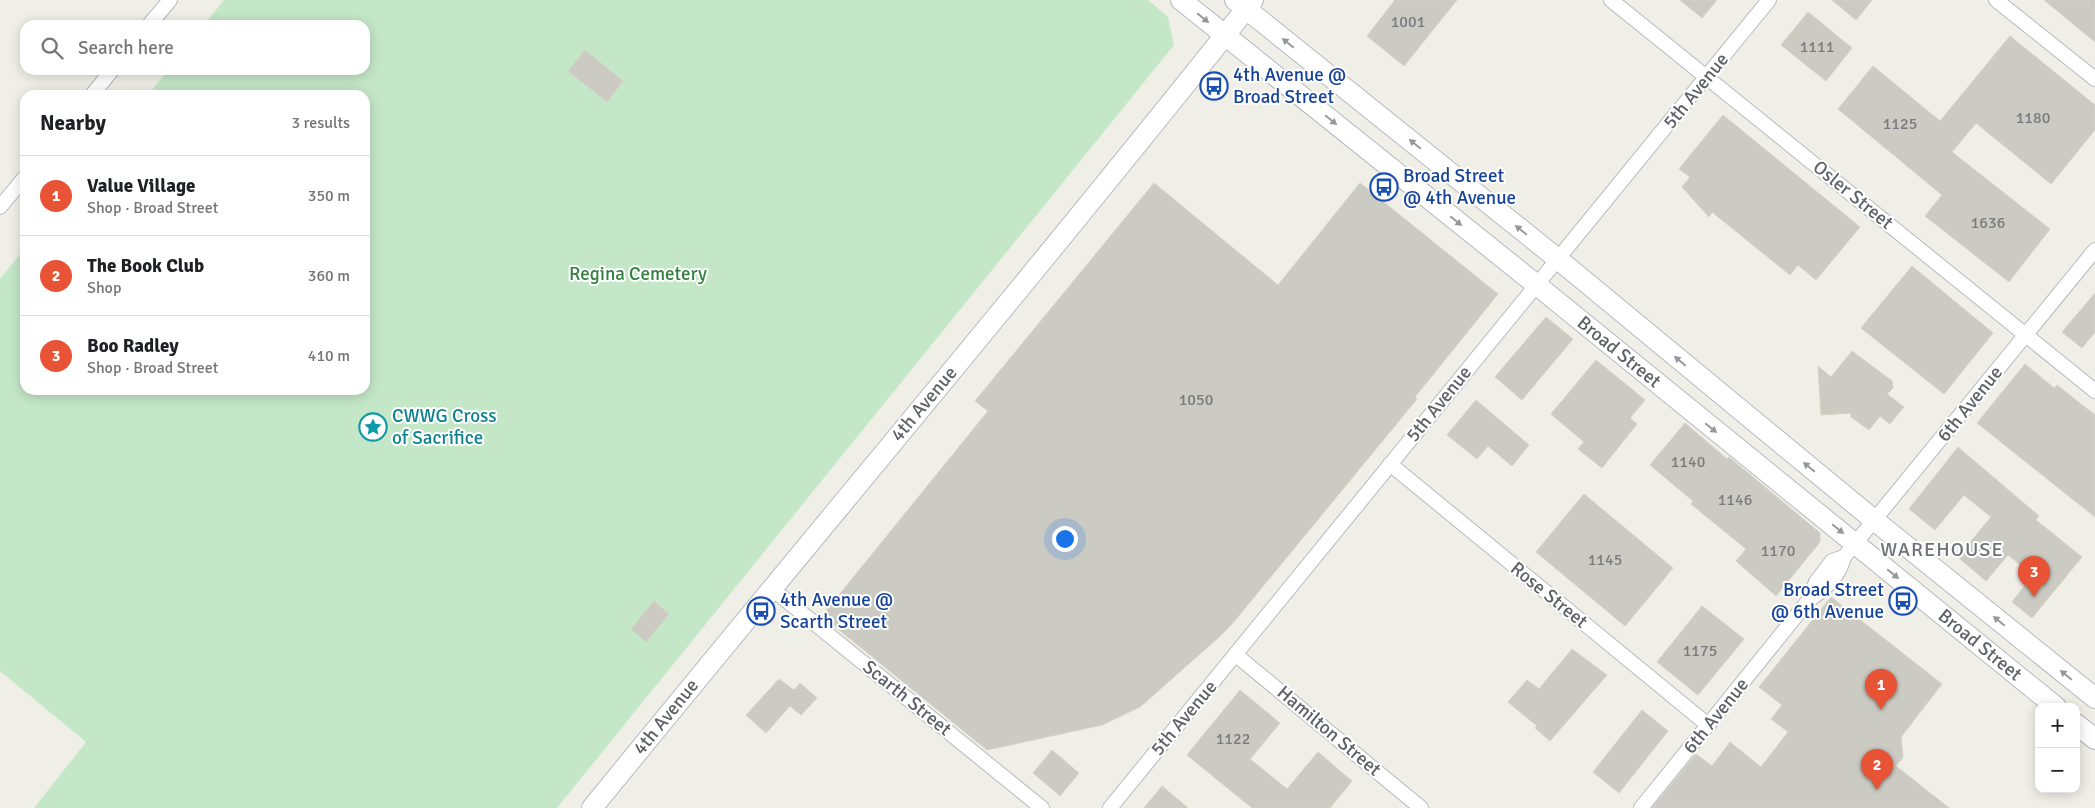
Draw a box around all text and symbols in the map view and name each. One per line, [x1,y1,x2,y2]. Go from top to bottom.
one-way arrow [1196,12,1209,23]
house number: 1001 [1391,12,1425,32]
search box [20,20,370,75]
icon: search [38,34,66,62]
text: Search here [78,36,174,60]
one-way arrow [1282,37,1295,48]
house number: 1111 [1800,37,1834,57]
street label: 5th Avenue [1658,48,1734,134]
place label: 4th Avenue @ Broad Street [1233,63,1346,109]
bus stop icon: 4th Avenue @ Broad Street [1199,71,1229,101]
house number: 1180 [2016,108,2050,128]
text: Nearby [40,110,106,136]
text: 3 results [291,113,350,133]
house number: 1125 [1883,114,1917,134]
one-way arrow [1324,115,1337,126]
one-way arrow [1408,139,1421,150]
street label: Osler Street [1808,155,1898,235]
place label: Broad Street @ 4th Avenue [1403,164,1516,210]
bus stop icon: Broad Street @ 4th Avenue [1369,172,1399,202]
text: Value Village [87,174,196,198]
text: 1 [52,186,60,206]
text: 350 m [308,186,350,206]
text: Shop · Broad Street [87,198,218,218]
house number: 1636 [1971,213,2005,233]
one-way arrow [1450,215,1463,226]
one-way arrow [1514,224,1527,235]
text: The Book Club [87,254,204,278]
park label: Regina Cemetery [569,262,707,286]
text: 2 [52,266,60,286]
text: 360 m [308,266,350,286]
text: Shop [87,278,121,298]
street label: Broad Street [1572,311,1666,393]
text: Boo Radley [87,334,179,358]
text: 3 [52,346,60,366]
text: 410 m [308,346,350,366]
one-way arrow [1674,355,1687,366]
text: Shop · Broad Street [87,358,218,378]
street label: 4th Avenue [886,361,962,447]
street label: 5th Avenue [1401,361,1477,447]
street label: 6th Avenue [1932,361,2008,447]
house number: 1050 [1179,390,1213,410]
place label: CWWG Cross of Sacrifice [392,404,497,450]
place icon: CWWG Cross of Sacrifice [358,412,388,442]
one-way arrow [1704,422,1717,433]
house number: 1140 [1671,452,1705,472]
one-way arrow [1803,462,1815,473]
house number: 1146 [1718,490,1752,510]
one-way arrow [1831,524,1844,535]
your location [1052,526,1078,552]
district label: WAREHOUSE [1880,537,2004,562]
house number: 1170 [1761,541,1795,561]
house number: 1145 [1588,550,1622,570]
pin: 3 [2018,556,2050,597]
street label: Rose Street [1505,557,1593,634]
one-way arrow [1887,569,1900,580]
place label: Broad Street @ 6th Avenue [1771,578,1884,624]
bus stop icon: Broad Street @ 6th Avenue [1888,586,1918,616]
place label: 4th Avenue @ Scarth Street [780,588,893,634]
bus stop icon: 4th Avenue @ Scarth Street [746,596,776,626]
street label: Broad Street [1933,604,2027,686]
one-way arrow [1993,616,2006,627]
house number: 1175 [1683,641,1717,661]
street label: Scarth Street [858,655,956,741]
pin: 1 [1865,669,1897,710]
one-way arrow [2060,670,2073,681]
street label: 6th Avenue [1678,673,1754,759]
street label: 4th Avenue [628,674,704,760]
street label: 5th Avenue [1146,675,1222,761]
street label: Hamilton Street [1272,681,1386,782]
map controls [2035,703,2080,793]
button: + [2035,703,2080,748]
house number: 1122 [1216,729,1250,749]
button: − [2035,748,2080,793]
pin: 2 [1861,749,1893,790]

